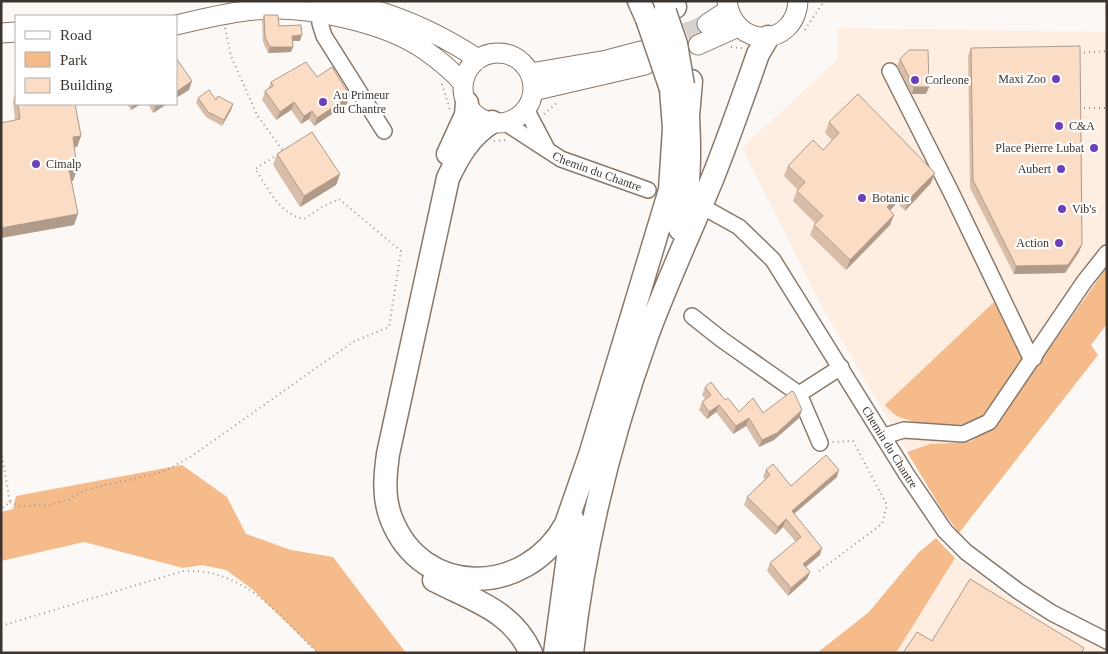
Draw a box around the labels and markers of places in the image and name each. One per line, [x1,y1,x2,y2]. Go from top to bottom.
place label: Maxi Zoo [998,72,1046,86]
place label: Corleone [925,73,969,87]
marker: Maxi Zoo [1050,73,1062,85]
marker: Corleone [909,74,921,86]
place label: Au Primeur du Chantre [333,88,389,116]
marker: Au Primeur du Chantre [317,96,329,108]
place label: C&A [1069,119,1095,133]
marker: C&A [1053,120,1065,132]
place label: Place Pierre Lubat [995,141,1085,155]
marker: Place Pierre Lubat [1088,142,1100,154]
place label: Cimalp [46,157,81,171]
marker: Cimalp [30,158,42,170]
place label: Aubert [1018,162,1052,176]
marker: Aubert [1055,163,1067,175]
place label: Botanic [872,191,909,205]
marker: Botanic [856,192,868,204]
place label: Vib's [1072,202,1096,216]
marker: Vib's [1056,203,1068,215]
place label: Action [1016,236,1049,250]
marker: Action [1053,237,1065,249]

